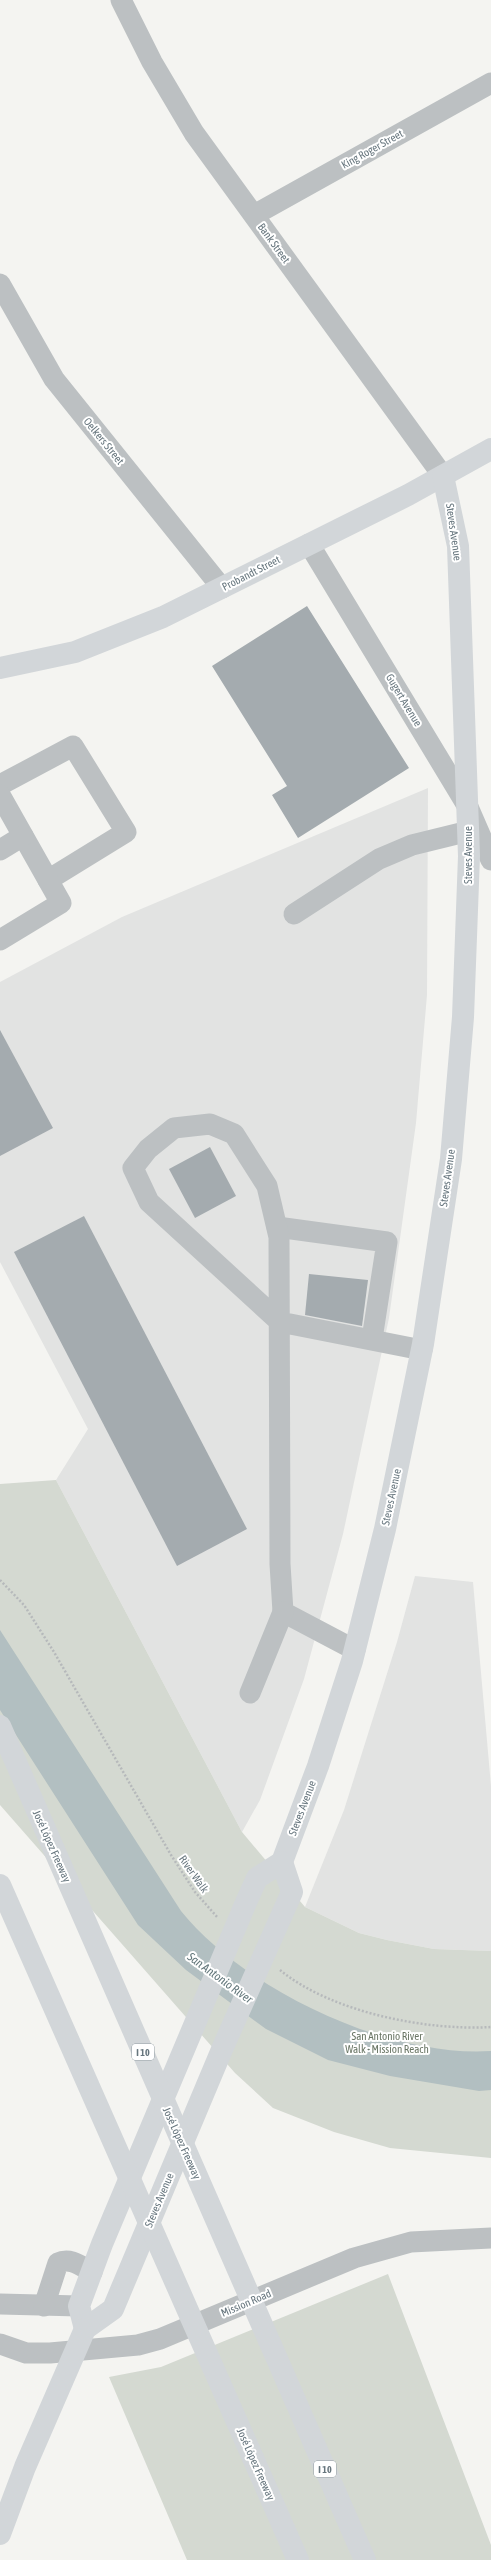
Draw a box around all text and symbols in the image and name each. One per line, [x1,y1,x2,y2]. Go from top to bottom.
street label: King Roger Street [339,127,405,171]
street label: Bank Street [256,221,292,265]
street label: Oelkers Street [81,415,127,467]
street label: Steves Avenue [444,503,464,561]
street label: Probandt Street [220,553,282,593]
street label: Gugert Avenue [384,672,424,728]
street label: Steves Avenue [462,826,474,884]
street label: Steves Avenue [437,1149,457,1207]
street label: Steves Avenue [379,1467,403,1527]
street label: Steves Avenue [286,1779,318,1837]
street label: José López Freeway [31,1808,73,1884]
street label: River Walk [177,1853,211,1895]
water label: San Antonio River [184,1949,256,2007]
park label: San Antonio River Walk - Mission Reach [345,2030,429,2055]
road number: I 10 [132,2044,154,2060]
street label: José López Freeway [161,2105,203,2181]
street label: Steves Avenue [142,2171,176,2229]
street label: Mission Road [219,2287,273,2319]
street label: José López Freeway [235,2426,277,2502]
road number: I 10 [314,2461,336,2477]

